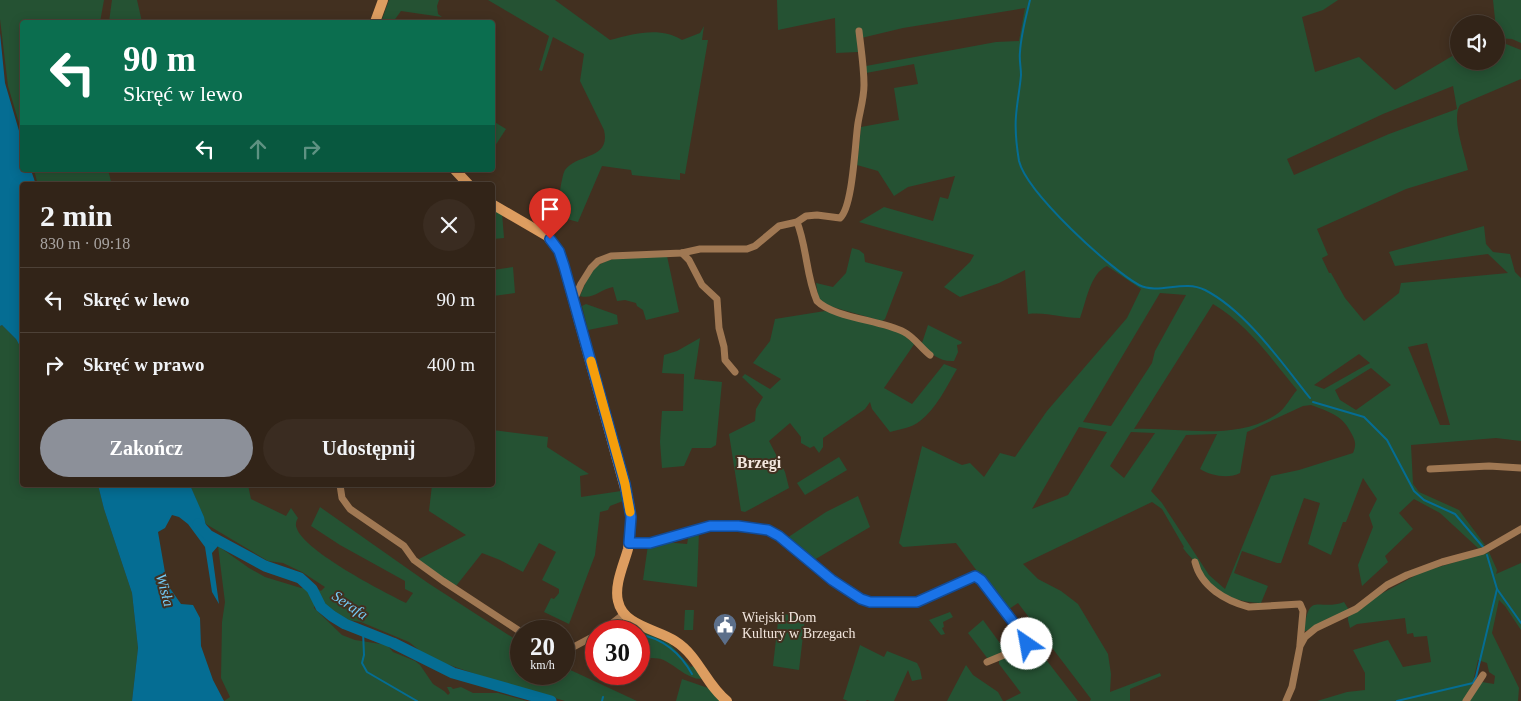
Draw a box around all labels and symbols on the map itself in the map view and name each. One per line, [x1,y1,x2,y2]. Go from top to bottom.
pin [529,188,571,239]
district label: Brzegi [737,454,782,472]
water label: Wisła [153,572,177,608]
water label: Serafa [329,587,371,623]
place label: Wiejski Dom Kultury w Brzegach [742,610,856,641]
public building icon: Wiejski Dom Kultury w Brzegach [712,612,738,646]
position arrow [1000,617,1052,669]
speed limit sign: 30 [585,620,650,685]

